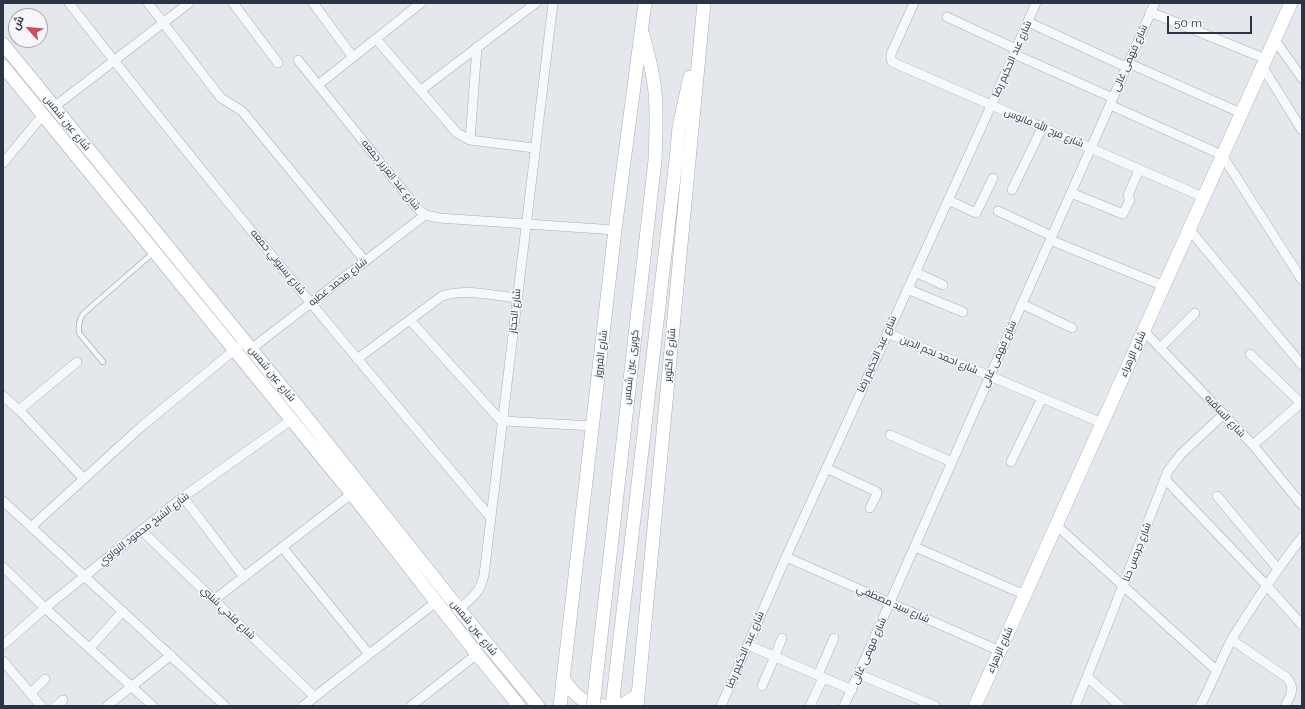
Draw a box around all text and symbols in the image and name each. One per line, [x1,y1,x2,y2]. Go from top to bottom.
north arrow [8,8,48,48]
scale bar [1169,8,1254,34]
text: ش [9,14,27,32]
text: 50 m [1174,16,1202,30]
street label: شارع عبد الحكيم رضا [990,19,1034,99]
street label: شارع فهمى غالى [1110,23,1150,93]
street label: شارع عين شمس [41,93,93,153]
street label: شارع فرج الله فانوس [1003,106,1085,150]
street label: شارع عبد العزيز جمعه [359,137,423,213]
street label: شارع بسيوني جمعه [248,227,308,297]
street label: شارع محمد عطيه [306,255,370,309]
street label: شارع الحجاز [507,288,523,334]
street label: شارع عبد الحكيم رضا [855,314,899,394]
street label: شارع فهمى غالى [979,319,1019,389]
street label: شارع 6 اكتوبر [662,328,678,382]
street label: كوبرى عين شمس [620,329,642,405]
street label: شارع الزهراء [1117,329,1149,379]
street label: شارع الفيروز [592,330,610,378]
street label: شارع احمد نجم الدين [898,333,980,377]
street label: شارع عين شمس [246,344,298,404]
street label: شارع الساقيه [1202,392,1248,440]
street label: شارع الشيخ محمود النواوي [96,490,192,568]
street label: شارع جرجس حنا [1120,521,1154,583]
street label: شارع سيد مصطفي [855,583,931,625]
street label: شارع فتحي شلبي [198,584,258,642]
street label: شارع عين شمس [448,598,500,658]
street label: شارع عبد الحكيم رضا [723,610,767,690]
street label: شارع فهمى غالى [849,616,889,686]
street label: شارع الزهراء [984,625,1016,675]

